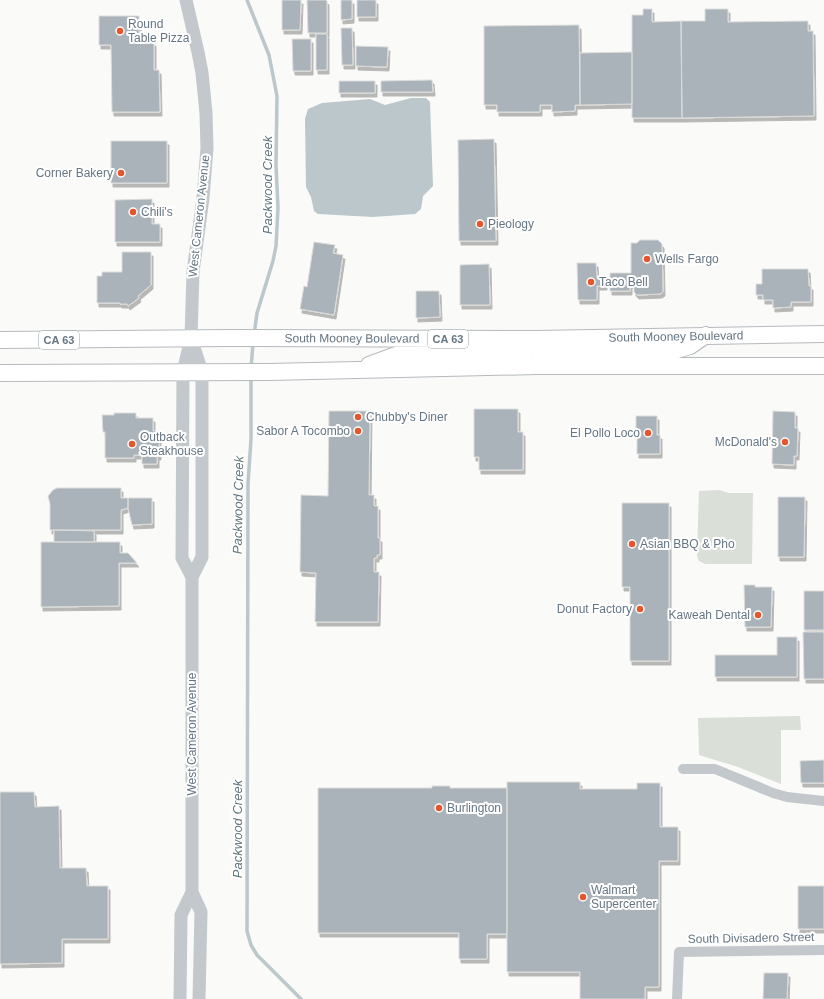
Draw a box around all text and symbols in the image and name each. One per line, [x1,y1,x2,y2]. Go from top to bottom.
place label: Round Table Pizza [128,17,190,45]
marker: Round Table Pizza [115,26,125,36]
water label: Packwood Creek [260,134,275,234]
street label: West Cameron Avenue [186,154,212,278]
place label: Corner Bakery [36,166,113,180]
marker: Corner Bakery [116,168,126,178]
place label: Chili's [141,205,173,219]
marker: Chili's [128,207,138,217]
place label: Pieology [488,217,534,231]
marker: Pieology [475,219,485,229]
place label: Wells Fargo [655,252,719,266]
marker: Wells Fargo [642,254,652,264]
place label: Taco Bell [599,275,648,289]
marker: Taco Bell [586,277,596,287]
street label: South Mooney Boulevard [608,328,744,345]
road number: CA 63 [428,330,468,348]
road number: CA 63 [39,331,79,349]
street label: South Mooney Boulevard [284,331,420,346]
place label: Chubby's Diner [366,410,448,424]
marker: Chubby's Diner [353,412,363,422]
place label: Sabor A Tocombo [256,424,350,438]
marker: Sabor A Tocombo [353,426,363,436]
place label: El Pollo Loco [570,426,640,440]
marker: El Pollo Loco [643,428,653,438]
place label: Outback Steakhouse [140,430,204,458]
place label: McDonald's [715,435,777,449]
marker: McDonald's [780,437,790,447]
marker: Outback Steakhouse [127,439,137,449]
water label: Packwood Creek [230,454,246,554]
place label: Asian BBQ & Pho [640,537,735,551]
marker: Asian BBQ & Pho [627,539,637,549]
place label: Donut Factory [557,602,632,616]
marker: Donut Factory [635,604,645,614]
place label: Kaweah Dental [669,608,750,622]
marker: Kaweah Dental [753,610,763,620]
street label: West Cameron Avenue [185,672,199,795]
water label: Packwood Creek [230,778,245,878]
place label: Burlington [447,801,501,815]
marker: Burlington [434,803,444,813]
place label: Walmart Supercenter [591,883,656,911]
marker: Walmart Supercenter [578,892,588,902]
street label: South Divisadero Street [688,930,815,946]

